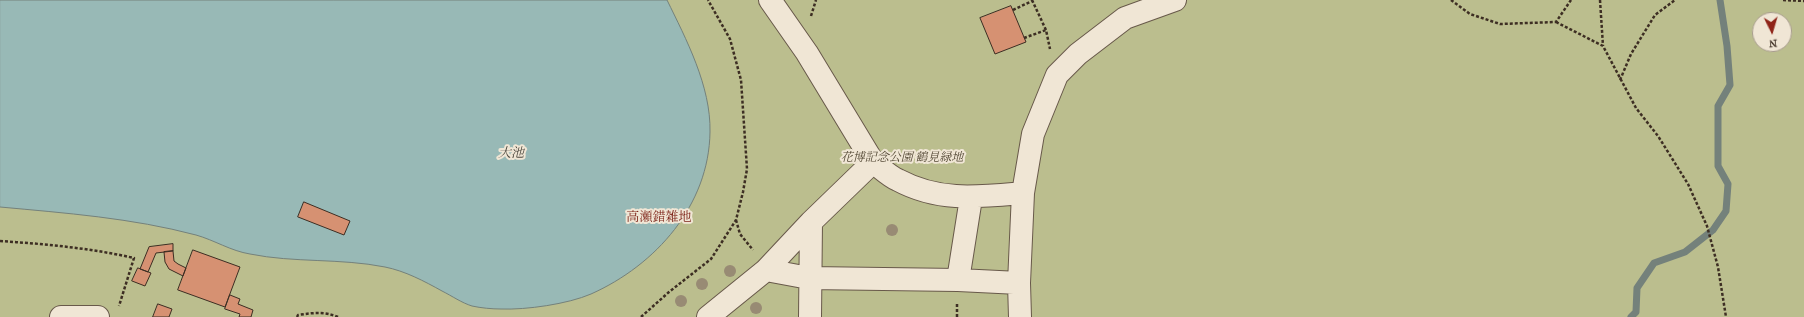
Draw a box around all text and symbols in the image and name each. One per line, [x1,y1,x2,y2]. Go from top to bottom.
north arrow [1752,12,1792,52]
text: N [1768,37,1778,50]
water label: 大池 [498,146,524,162]
park label: 花博記念公園 鶴見緑地 [841,151,963,165]
district label: 高瀬錯雑地 [627,210,691,226]

